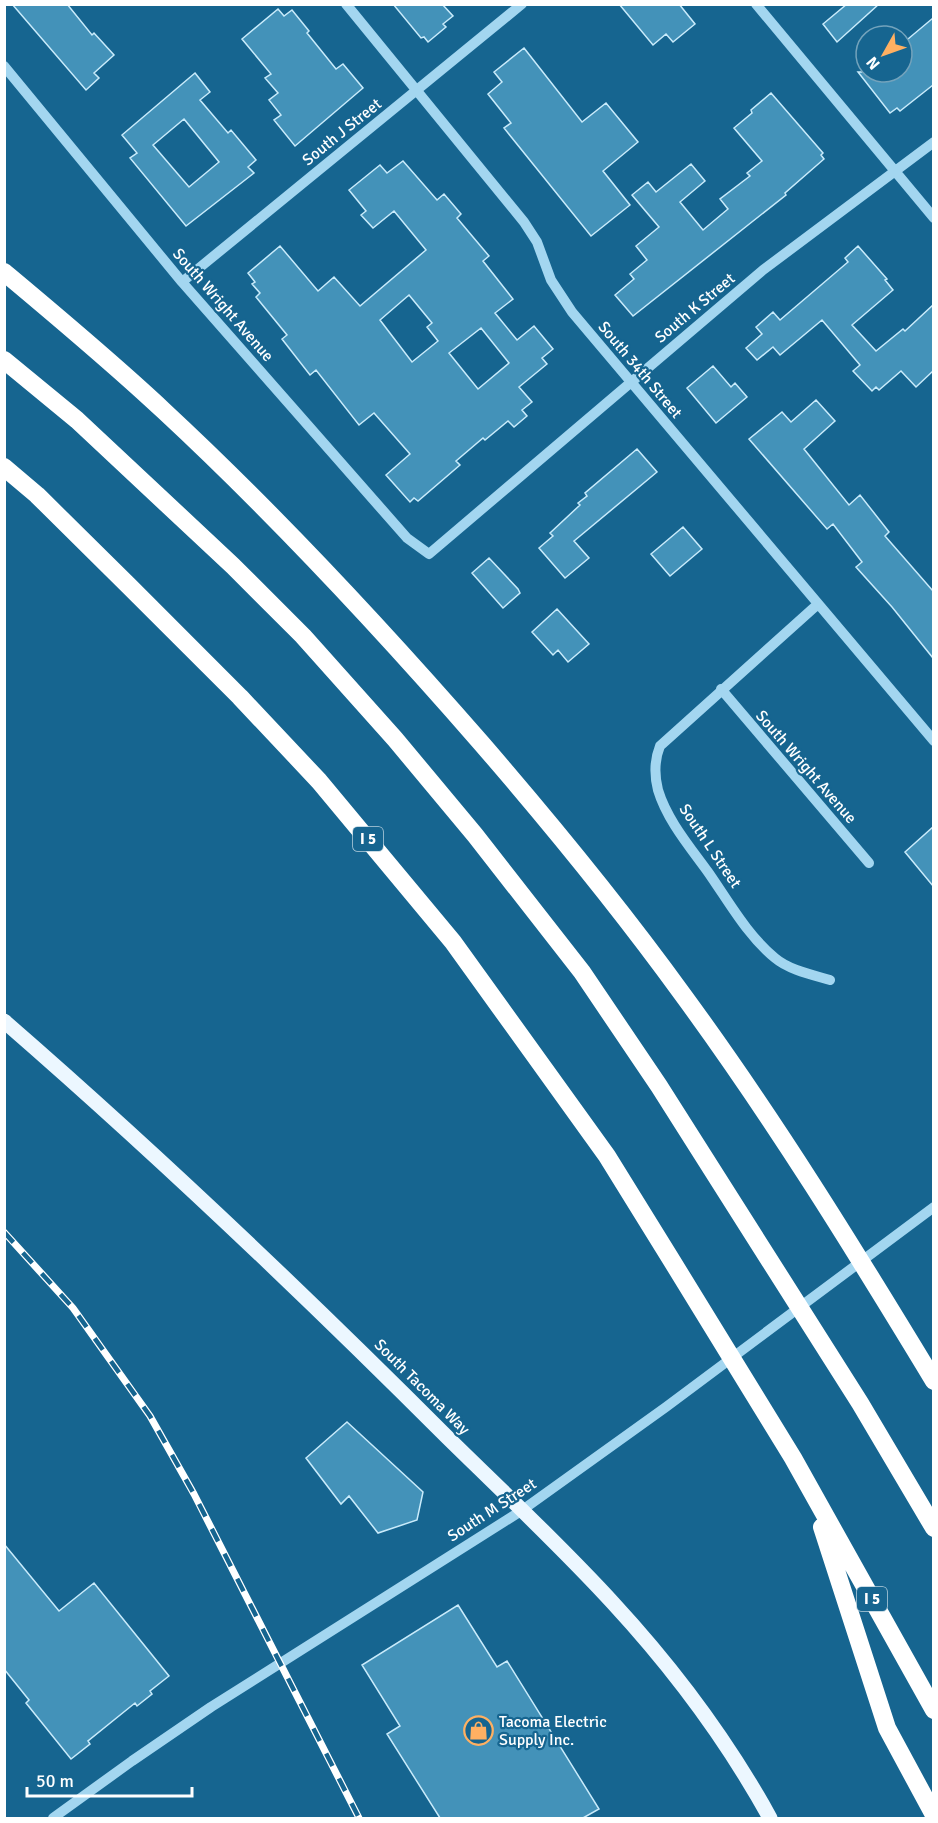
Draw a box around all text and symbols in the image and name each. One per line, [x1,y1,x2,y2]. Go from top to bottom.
north arrow [854,24,914,84]
text: N [862,52,885,74]
street label: South J Street [298,94,386,170]
street label: South Wright Avenue [168,244,278,366]
street label: South K Street [651,268,739,347]
street label: South 34th Street [594,317,687,423]
street label: South Wright Avenue [751,706,861,828]
street label: South L Street [675,800,746,892]
road number: I 5 [353,827,383,851]
street label: South Tacoma Way [370,1335,474,1439]
street label: South M Street [444,1474,541,1546]
road number: I 5 [857,1587,887,1611]
place label: Tacoma Electric Supply Inc. [499,1712,607,1750]
shop icon: Tacoma Electric Supply Inc. [462,1715,494,1747]
scale bar [27,1760,192,1798]
text: 50 m [36,1770,74,1792]

